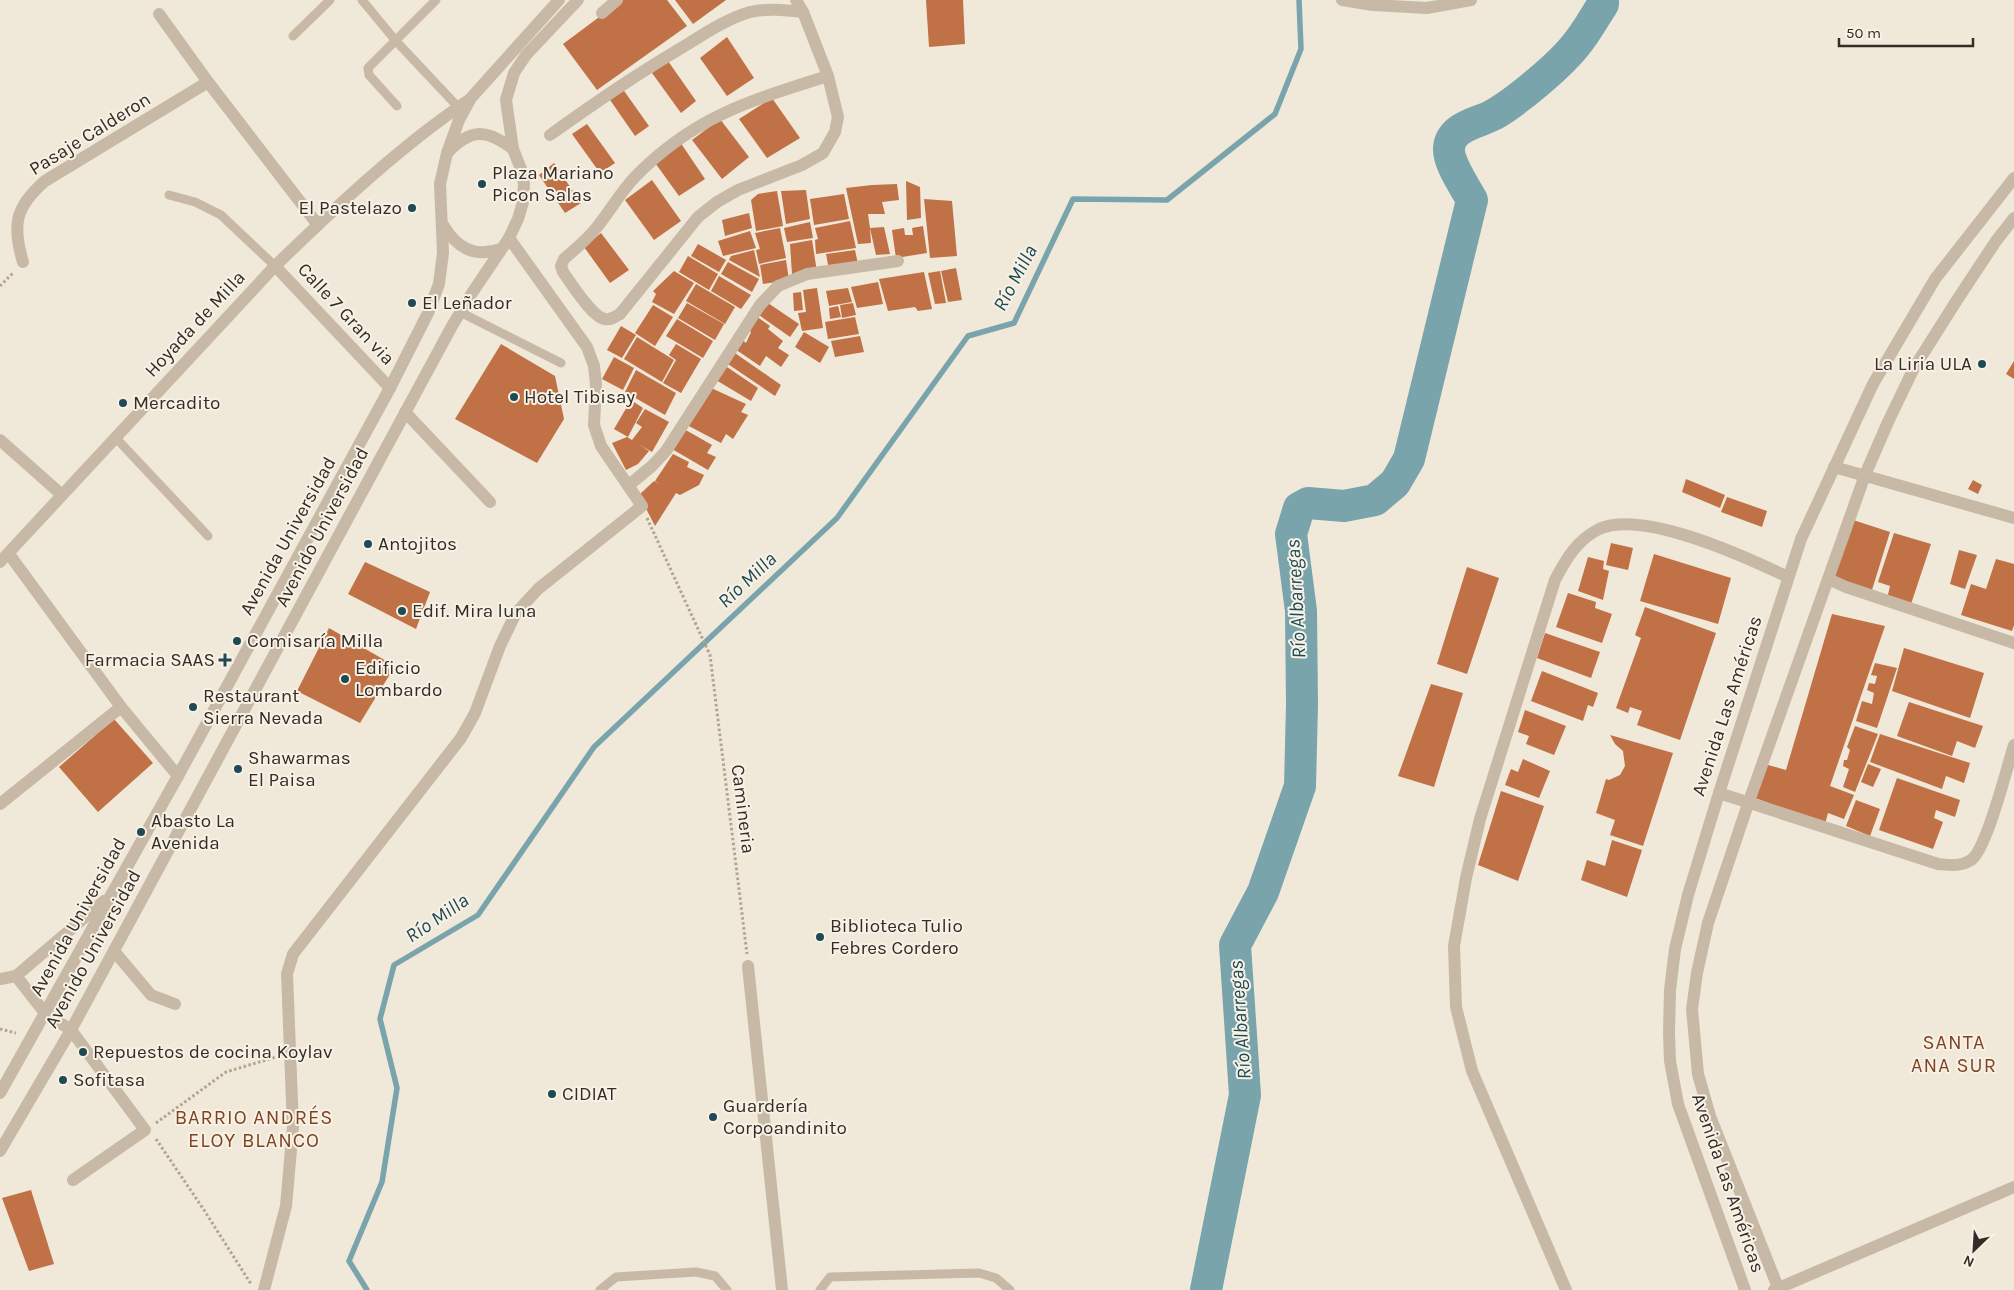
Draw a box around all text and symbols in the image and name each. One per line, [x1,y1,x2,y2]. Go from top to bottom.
scale bar [1839,15,1973,47]
text: 50 m [1846,24,1881,42]
street label: Pasaje Calderon [25,88,155,180]
place label: Plaza Mariano Picon Salas [492,162,614,206]
marker: Plaza Mariano Picon Salas [476,178,488,190]
place label: El Pastelazo [298,197,402,219]
marker: El Pastelazo [406,202,418,214]
water label: Río Milla [988,241,1042,315]
street label: Calle 7 Gran via [293,258,399,370]
street label: Hoyada de Milla [140,266,250,382]
place label: El Leñador [422,292,512,314]
marker: El Leñador [406,297,418,309]
place label: La Liria ULA [1874,353,1972,375]
marker: La Liria ULA [1976,358,1988,370]
place label: Hotel Tibisay [524,386,635,408]
marker: Hotel Tibisay [508,391,520,403]
place label: Mercadito [133,392,220,414]
marker: Mercadito [117,397,129,409]
street label: Avenido Universidad [271,444,373,610]
street label: Avenida Universidad [235,453,341,619]
place label: Antojitos [378,533,457,555]
marker: Antojitos [362,538,374,550]
water label: Río Albarregas [1281,539,1311,659]
water label: Río Milla [713,547,781,613]
place label: Edif. Mira luna [412,600,536,622]
marker: Edif. Mira luna [396,605,408,617]
street label: Avenida Las Américas [1687,613,1767,799]
place label: Comisaría Milla [247,630,383,652]
marker: Comisaría Milla [231,635,243,647]
place label: Farmacia SAAS [85,649,215,671]
marker: Farmacia SAAS [219,654,231,666]
place label: Edificio Lombardo [355,657,442,701]
marker: Edificio Lombardo [339,673,351,685]
place label: Restaurant Sierra Nevada [203,685,323,729]
marker: Restaurant Sierra Nevada [187,701,199,713]
place label: Shawarmas El Paisa [248,747,351,791]
marker: Shawarmas El Paisa [232,763,244,775]
street label: Camineria [727,763,759,855]
place label: Abasto La Avenida [151,810,235,854]
marker: Abasto La Avenida [135,826,147,838]
street label: Avenida Universidad [25,834,131,1000]
street label: Avenido Universidad [40,866,146,1032]
water label: Río Milla [401,889,473,947]
place label: Biblioteca Tulio Febres Cordero [830,915,963,959]
marker: Biblioteca Tulio Febres Cordero [814,931,826,943]
water label: Río Albarregas [1224,960,1256,1080]
district label: SANTA ANA SUR [1911,1031,1997,1077]
place label: Repuestos de cocina Koylav [93,1041,333,1063]
marker: Repuestos de cocina Koylav [77,1046,89,1058]
place label: Sofitasa [73,1069,145,1091]
marker: Sofitasa [57,1074,69,1086]
place label: CIDIAT [562,1083,617,1105]
marker: CIDIAT [546,1088,558,1100]
street label: Avenida Las Américas [1687,1090,1769,1276]
place label: Guardería Corpoandinito [723,1095,847,1139]
district label: BARRIO ANDRÉS ELOY BLANCO [175,1105,333,1152]
marker: Guardería Corpoandinito [707,1111,719,1123]
north arrow [1949,1225,1999,1275]
text: N [1961,1252,1977,1271]

